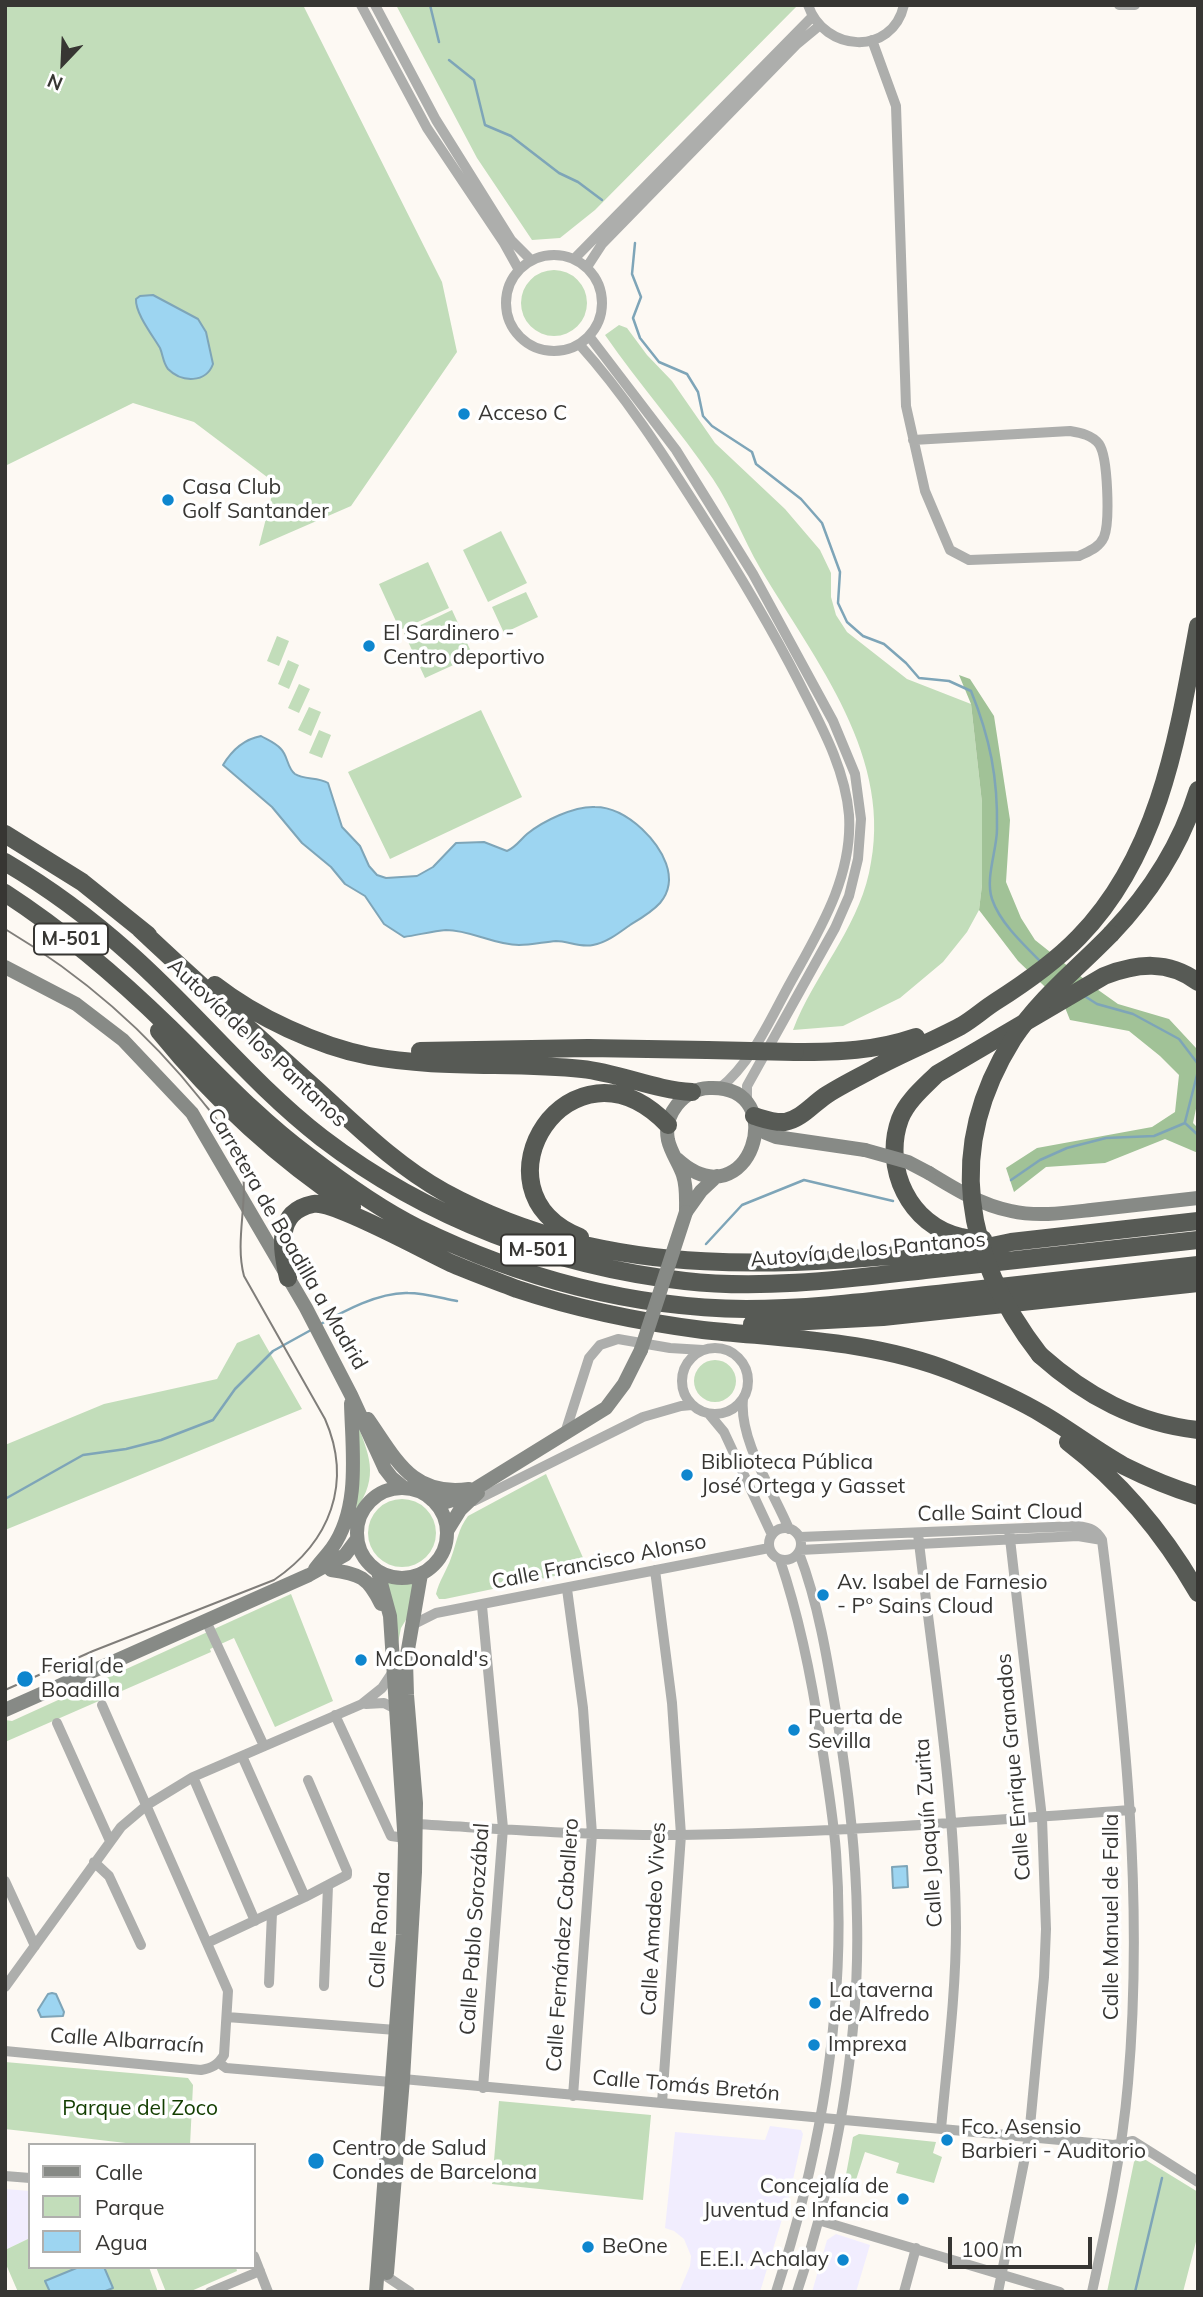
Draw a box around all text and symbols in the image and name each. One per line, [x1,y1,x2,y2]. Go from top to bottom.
north arrow [28,28,98,98]
text: N [44,68,66,96]
place label: Acceso C [478,401,567,427]
marker: Acceso C [456,406,472,422]
place label: Casa Club Golf Santander [182,475,329,525]
marker: Casa Club Golf Santander [160,492,176,508]
place label: El Sardinero - Centro deportivo [383,621,545,671]
marker: El Sardinero - Centro deportivo [361,638,377,654]
road number: M-501 [34,923,108,954]
street label: Autovía de los Pantanos [162,953,352,1133]
street label: Carretera de Boadilla a Madrid [202,1104,372,1374]
street label: Autovía de los Pantanos [749,1227,987,1273]
road number: M-501 [501,1234,575,1266]
place label: Biblioteca Pública José Ortega y Gasset [701,1450,905,1500]
marker: Biblioteca Pública José Ortega y Gasset [679,1467,695,1483]
street label: Calle Saint Cloud [917,1499,1083,1527]
street label: Calle Francisco Alonso [490,1529,708,1595]
place label: Av. Isabel de Farnesio - Pº Sains Cloud [837,1570,1047,1620]
marker: Av. Isabel de Farnesio - Pº Sains Cloud [815,1587,831,1603]
place label: McDonald's [375,1647,489,1673]
marker: McDonald's [353,1652,369,1668]
street label: Calle Enrique Granados [992,1652,1036,1882]
place label: Ferial de Boadilla [41,1654,124,1704]
marker: Ferial de Boadilla [15,1669,35,1689]
place label: Puerta de Sevilla [808,1705,903,1755]
marker: Puerta de Sevilla [786,1722,802,1738]
street label: Calle Joaquín Zurita [910,1738,948,1928]
street label: Calle Manuel de Falla [1099,1814,1125,2020]
street label: Calle Fernández Caballero [542,1817,584,2073]
street label: Calle Amadeo Vives [636,1821,672,2017]
street label: Calle Pablo Sorozábal [455,1822,495,2036]
street label: Calle Ronda [364,1871,396,1989]
place label: La taverna de Alfredo [829,1978,933,2028]
marker: La taverna de Alfredo [807,1995,823,2011]
street label: Calle Albarracín [49,2023,205,2059]
place label: Imprexa [828,2032,907,2058]
marker: Imprexa [806,2037,822,2053]
street label: Calle Tomás Bretón [591,2065,781,2107]
park label: Parque del Zoco [62,2096,218,2122]
place label: Fco. Asensio Barbieri - Auditorio [961,2115,1146,2165]
marker: Fco. Asensio Barbieri - Auditorio [939,2132,955,2148]
place label: Centro de Salud Condes de Barcelona [332,2136,537,2186]
legend [28,2143,256,2269]
marker: Centro de Salud Condes de Barcelona [306,2151,326,2171]
text: Calle [95,2159,143,2185]
place label: Concejalía de Juventud e Infancia [703,2174,889,2224]
marker: Concejalía de Juventud e Infancia [895,2191,911,2207]
text: Parque [95,2194,164,2220]
scale bar [951,2224,1094,2268]
text: Agua [95,2229,148,2255]
place label: BeOne [602,2234,668,2260]
text: 100 m [961,2236,1023,2262]
marker: BeOne [580,2239,596,2255]
place label: E.E.I. Achalay [699,2247,829,2273]
marker: E.E.I. Achalay [835,2252,851,2268]

